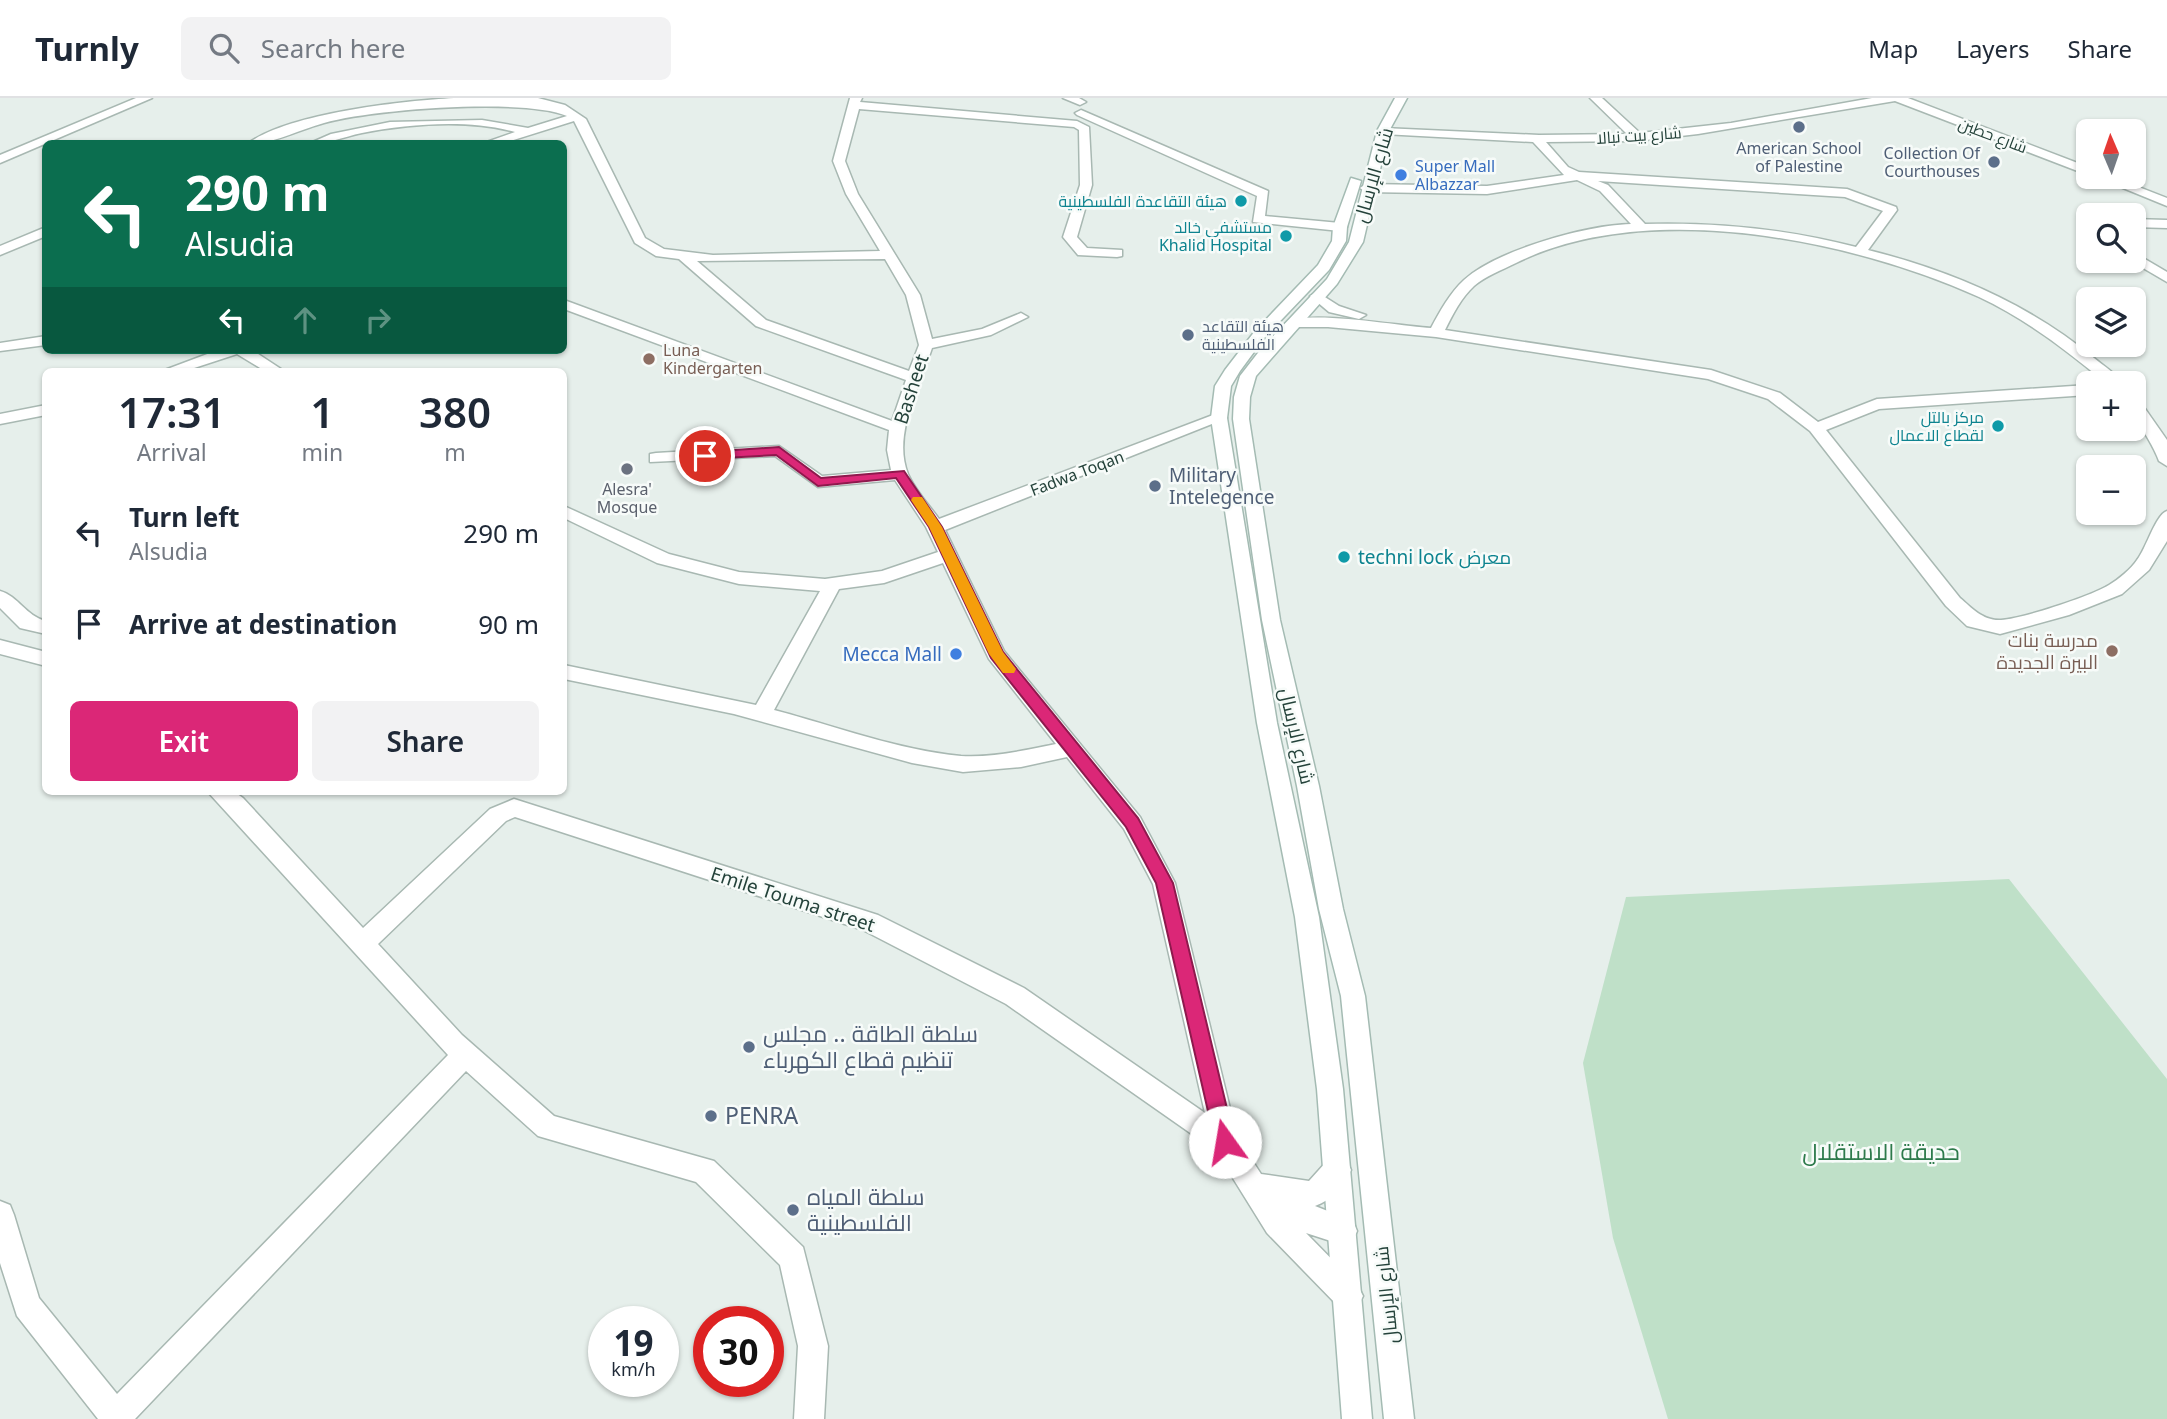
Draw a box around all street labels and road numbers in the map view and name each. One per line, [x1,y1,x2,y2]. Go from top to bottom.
street label: شارع حطين [1955,112,2031,159]
street label: شارع بيت نبالا [1596,121,1682,150]
street label: شارع الإرسال [1347,124,1400,226]
street label: Basheet [887,351,935,427]
street label: Fadwa Toqan [1027,445,1127,501]
street label: شارع الإرسال [1272,685,1321,787]
street label: Emile Touma street [708,860,879,938]
street label: شارع الإرسال [1368,1245,1405,1345]

